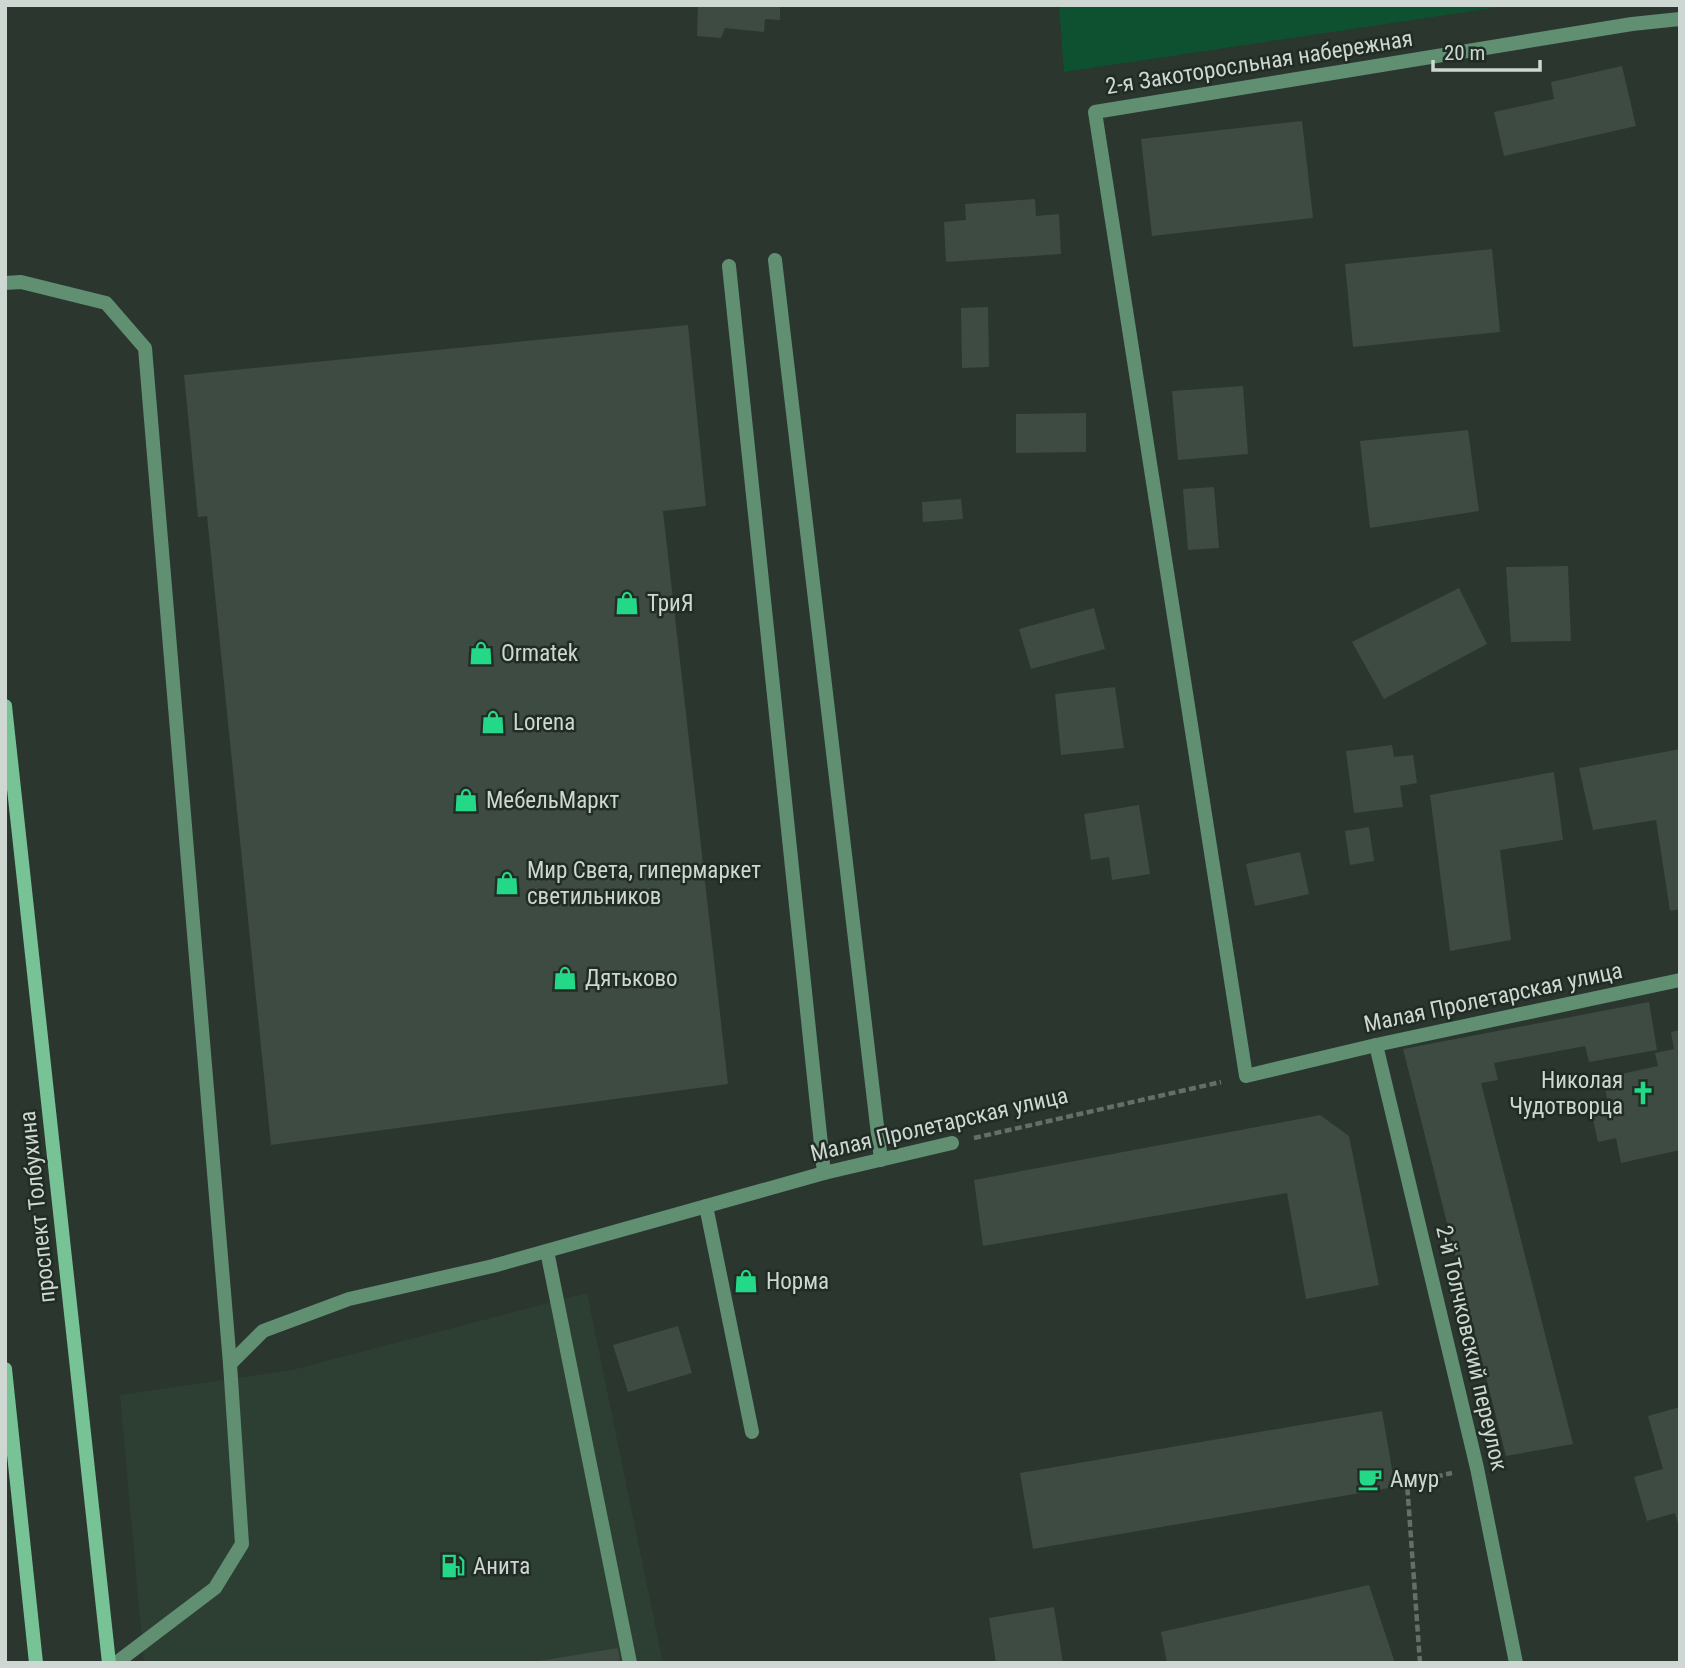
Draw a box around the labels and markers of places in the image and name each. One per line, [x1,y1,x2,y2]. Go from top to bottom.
shop icon: ТриЯ [613,589,641,617]
place label: ТриЯ [647,590,694,617]
shop icon: Ormatek [467,639,495,667]
place label: Ormatek [501,640,579,667]
shop icon: Lorena [479,708,507,736]
place label: Lorena [513,709,575,736]
shop icon: МебельМаркт [452,786,480,814]
place label: МебельМаркт [486,787,620,814]
place label: Мир Света, гипермаркет светильников [527,857,761,910]
shop icon: Мир Света, гипермаркет светильников [493,869,521,897]
shop icon: Дятьково [551,964,579,992]
place label: Дятьково [585,965,678,992]
place label: Николая Чудотворца [1509,1067,1623,1120]
church icon: Николая Чудотворца [1629,1079,1657,1107]
shop icon: Норма [732,1267,760,1295]
place label: Норма [766,1268,829,1295]
cafe icon: Амур [1356,1465,1384,1493]
place label: Амур [1390,1466,1439,1493]
fuel station icon: Анита [439,1552,467,1580]
place label: Анита [473,1553,530,1580]

